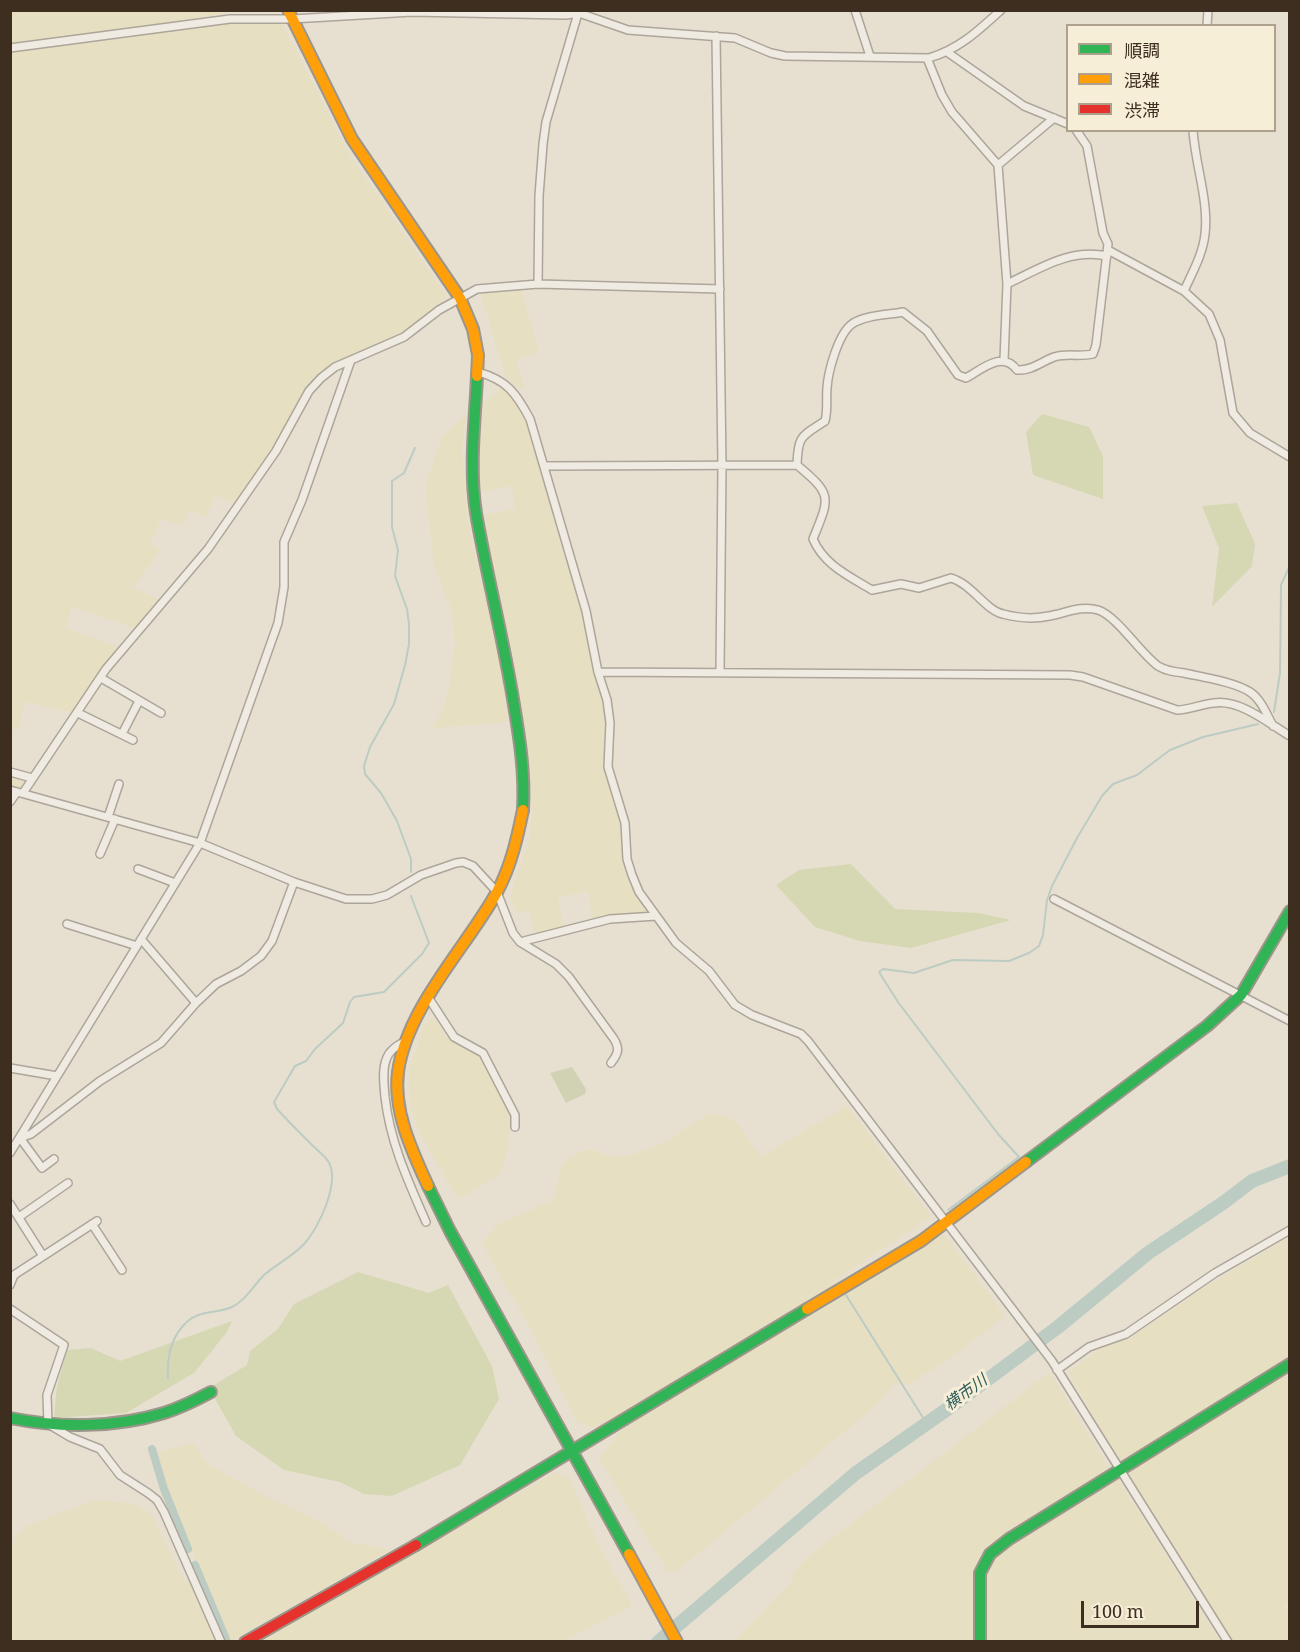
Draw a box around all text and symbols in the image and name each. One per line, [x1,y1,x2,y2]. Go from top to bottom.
legend [1066,24,1276,132]
text: 順調 [1124,38,1160,62]
text: 混雑 [1124,68,1160,92]
text: 渋滞 [1124,98,1160,122]
water label: 横市川 [941,1371,991,1415]
scale bar [1084,1589,1202,1627]
text: 100 m [1092,1599,1144,1623]

